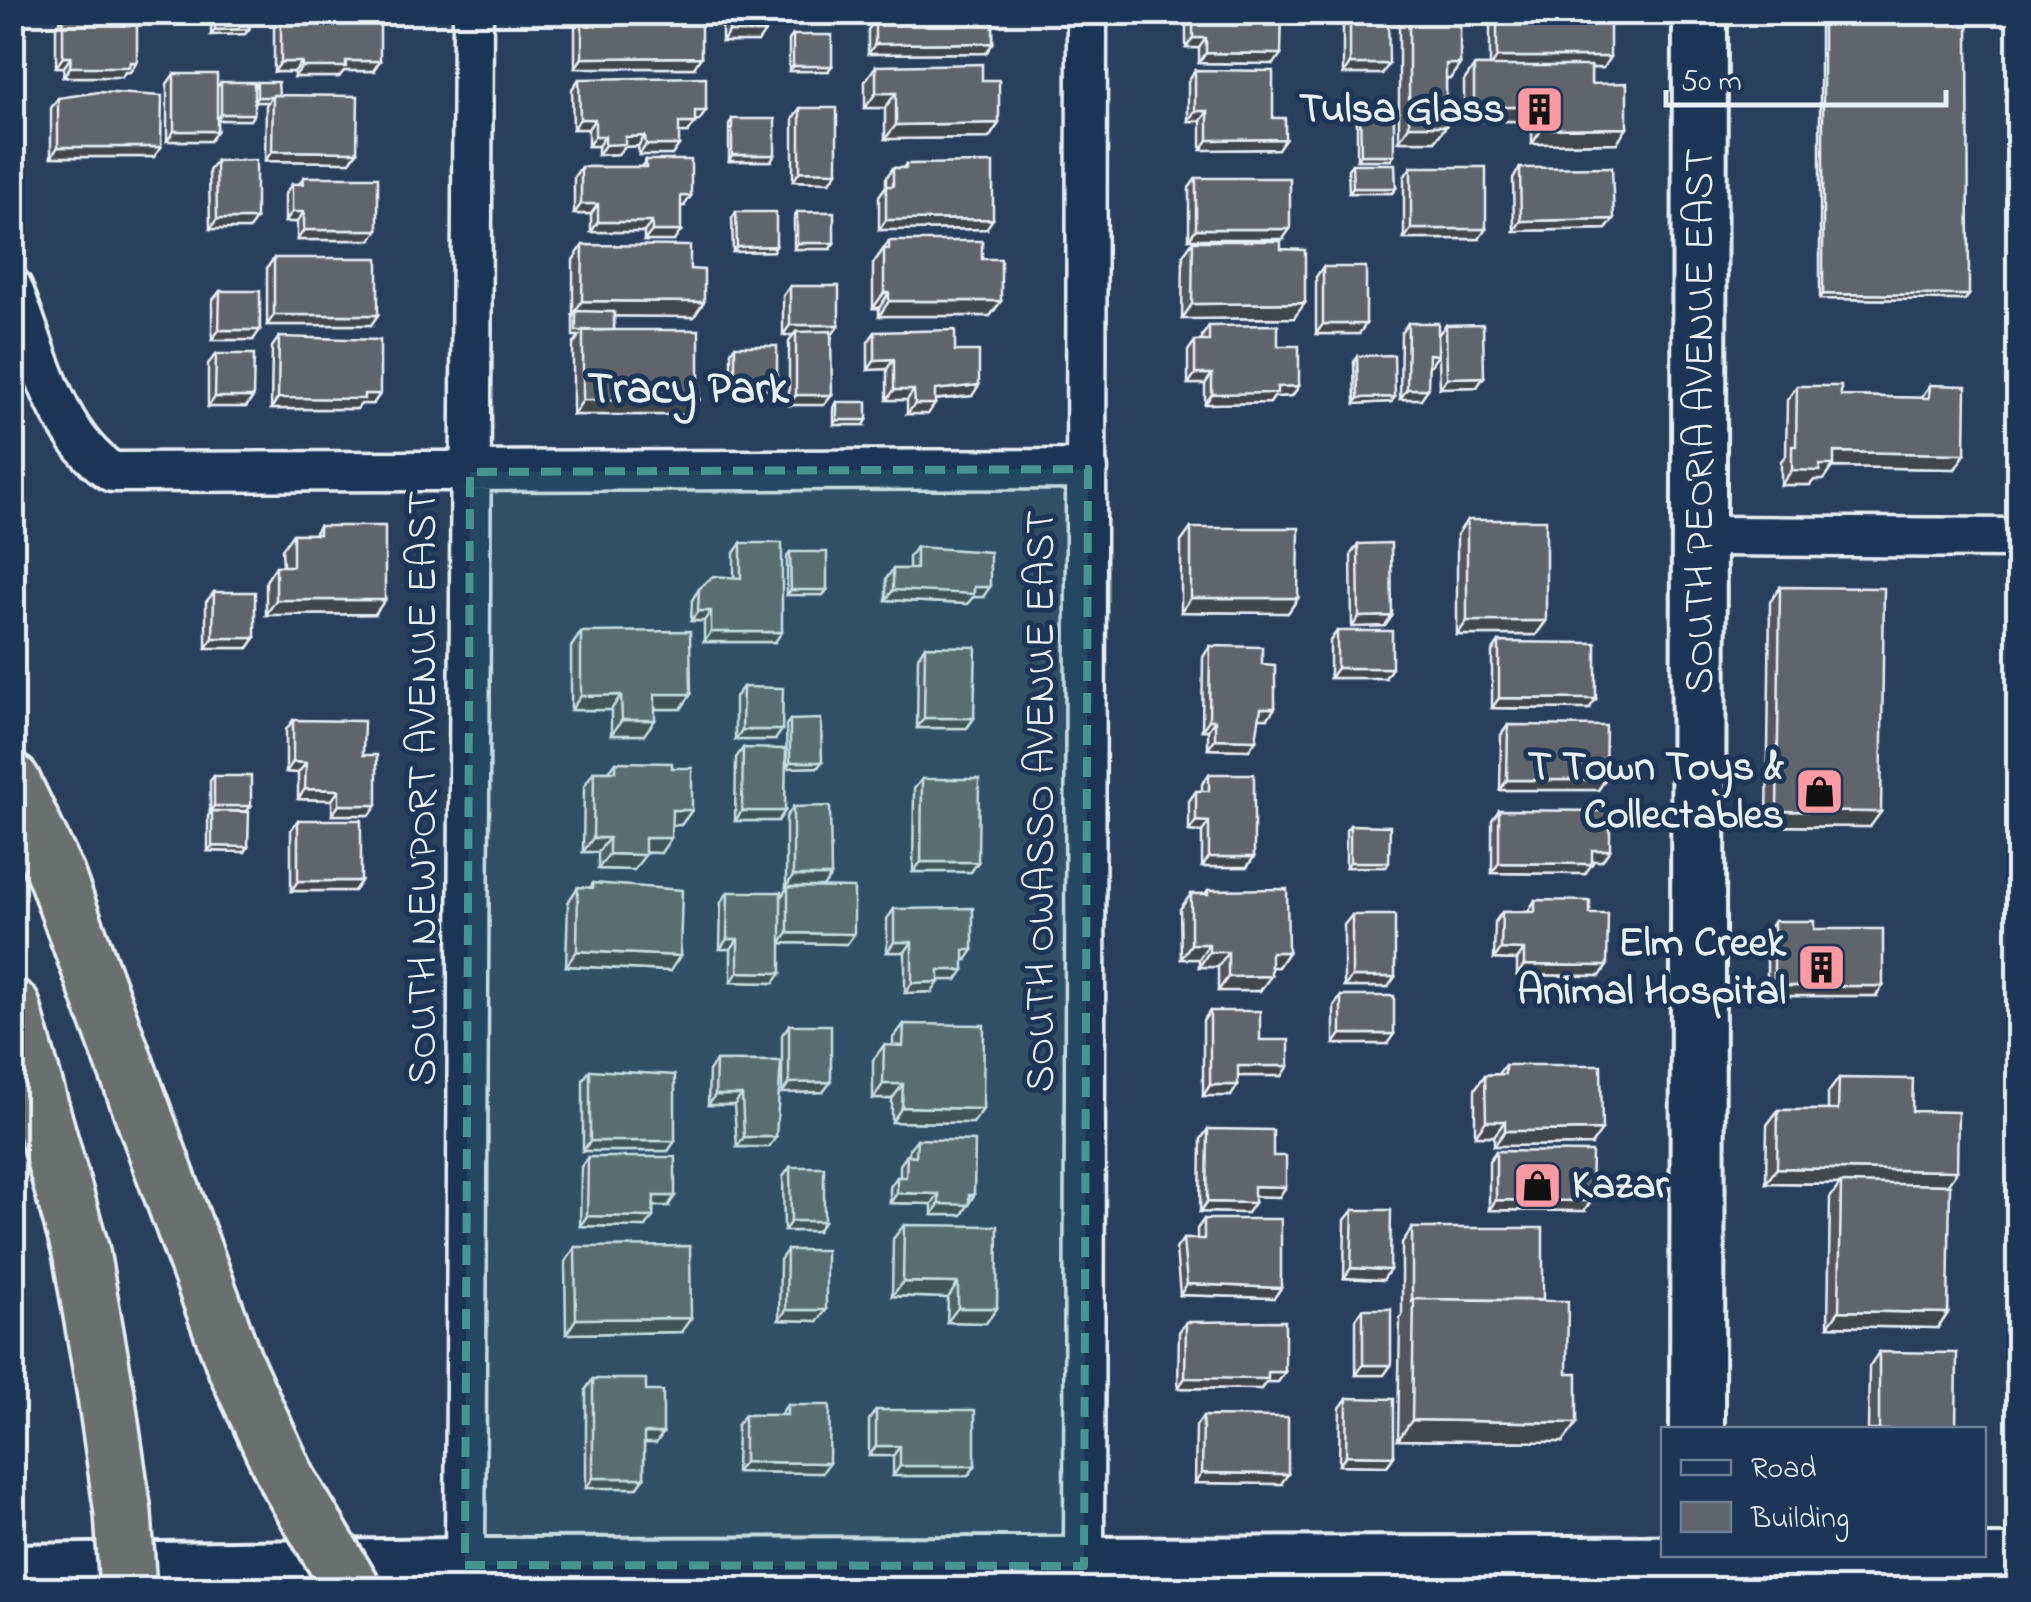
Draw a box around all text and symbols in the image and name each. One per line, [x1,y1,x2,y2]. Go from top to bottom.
scale bar [1666,45,1946,107]
text: 50 m [1681,61,1742,105]
place label: Tulsa Glass [1299,80,1505,141]
building icon: Tulsa Glass [1514,84,1566,136]
street label: SOUTH PEORIA AVENUE EAST [1671,148,1732,694]
district label: Tracy Park [587,358,790,424]
street label: SOUTH NEWPORT AVENUE EAST [394,490,455,1086]
street label: SOUTH OWASSO AVENUE EAST [1012,510,1073,1092]
place label: T Town Toys & Collectables [1528,738,1785,847]
shop icon: T Town Toys & Collectables [1793,766,1845,818]
place label: Elm Creek Animal Hospital [1517,914,1788,1023]
building icon: Elm Creek Animal Hospital [1795,942,1847,994]
place label: Kazar [1572,1156,1669,1217]
shop icon: Kazar [1511,1160,1563,1212]
legend [1661,1427,1986,1557]
text: Road [1751,1448,1816,1492]
text: Building [1750,1498,1849,1542]

